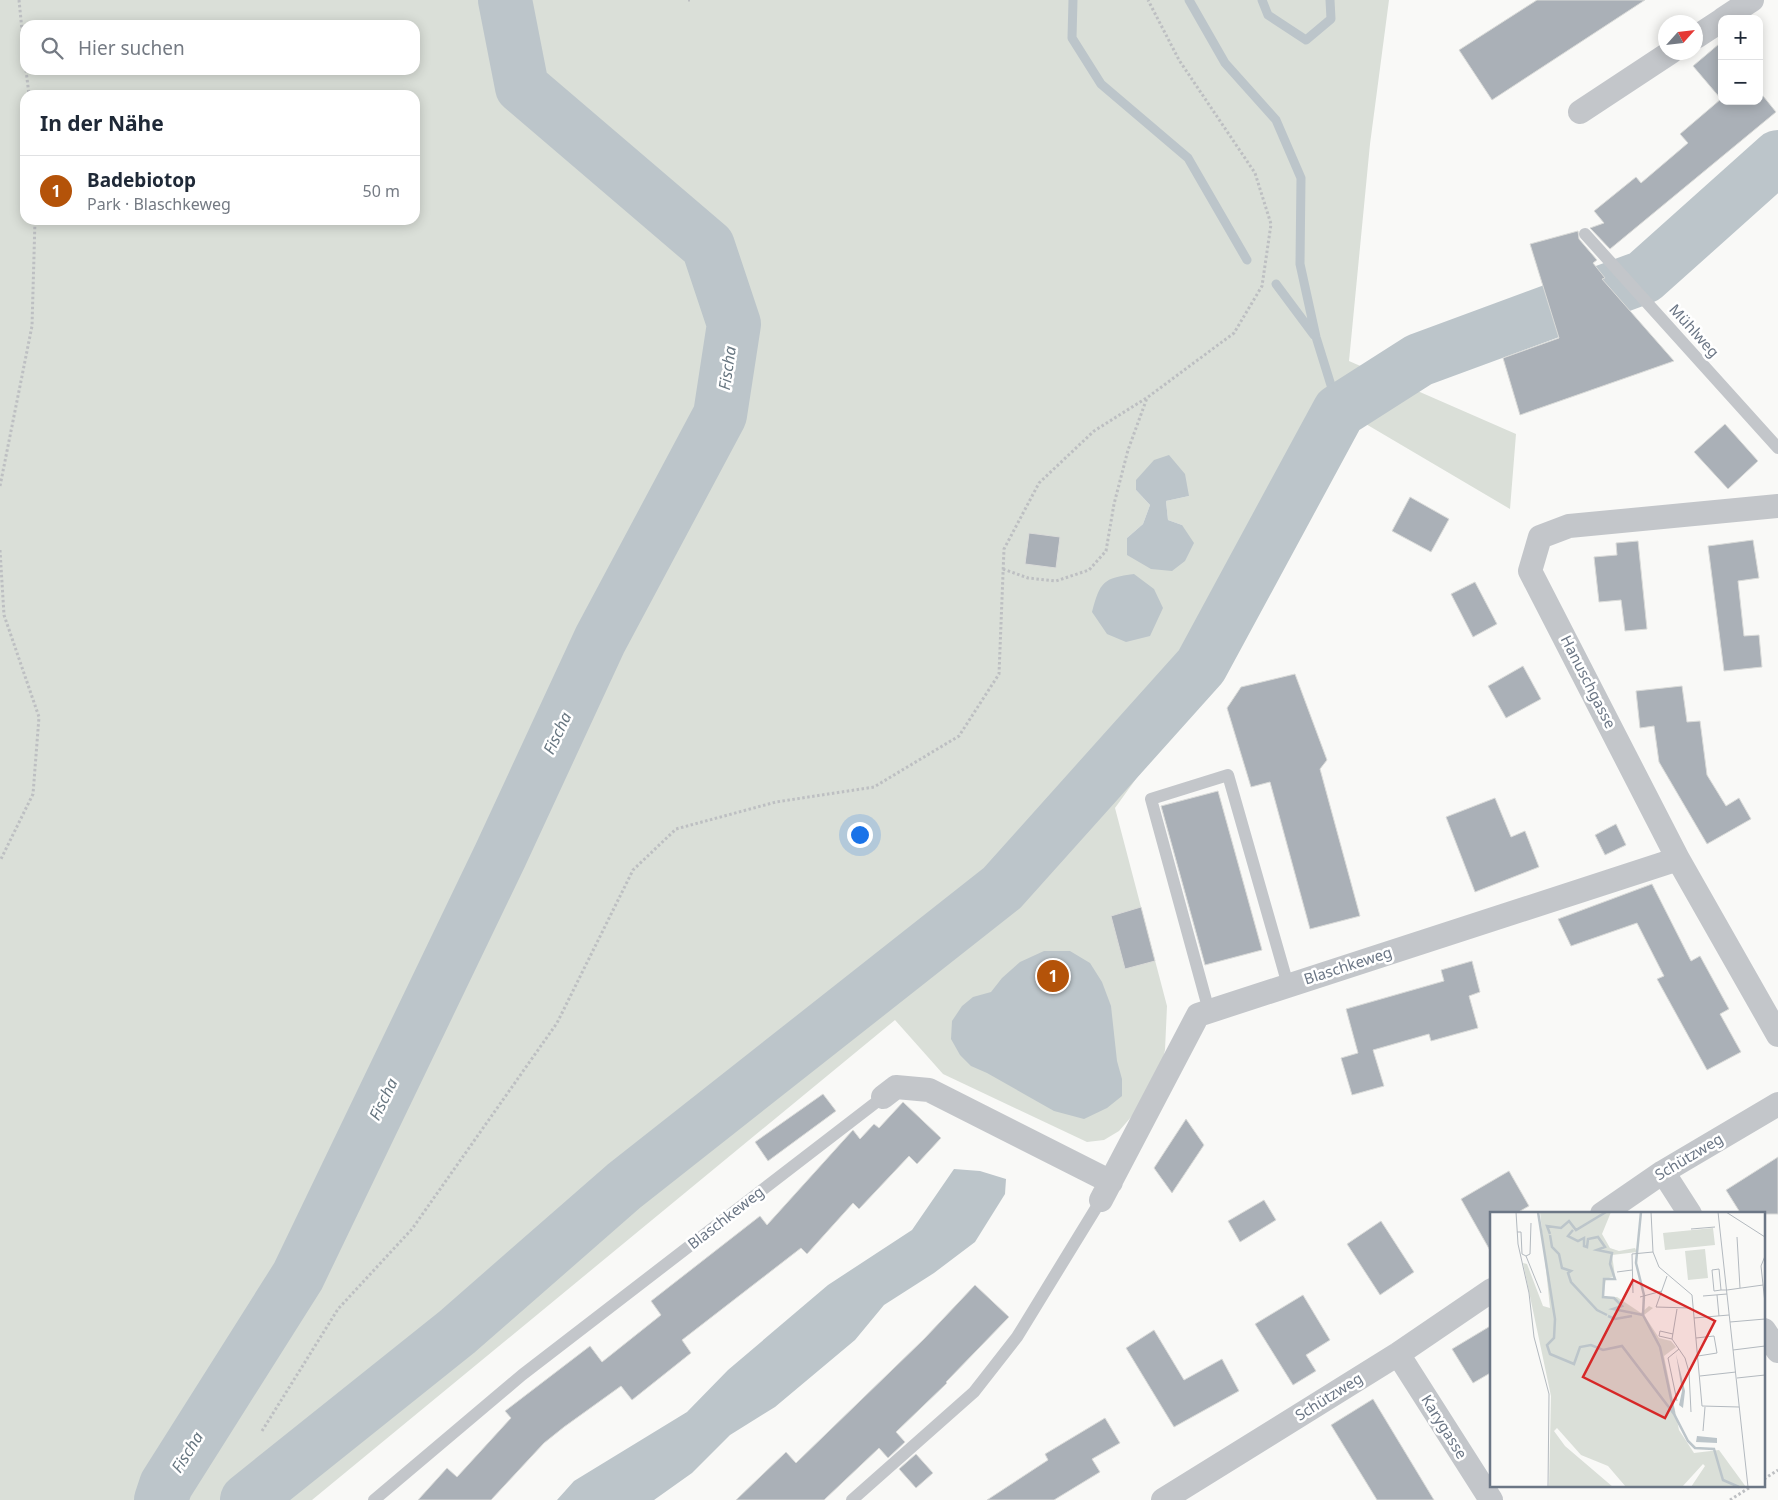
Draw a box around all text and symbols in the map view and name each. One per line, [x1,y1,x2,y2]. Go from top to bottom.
north arrow [1658,15,1703,60]
map controls [1718,15,1763,105]
button: + [1718,15,1763,60]
search box [20,20,420,75]
icon: search [38,34,66,62]
text: Hier suchen [78,35,185,61]
button: − [1718,60,1763,105]
text: In der Nähe [40,109,164,137]
text: Badebiotop [87,167,196,193]
text: 1 [51,180,61,202]
text: 50 m [363,180,400,202]
text: Park · Blaschkeweg [87,193,231,215]
street label: Mühlweg [1665,299,1724,361]
water label: Fischa [713,345,741,391]
street label: Hanuschgasse [1557,631,1621,732]
water label: Fischa [538,708,576,758]
your location [847,822,873,848]
street label: Blaschkeweg [1301,941,1394,989]
pin: 1 [1037,957,1069,995]
water label: Fischa [363,1074,403,1124]
street label: Schützweg [1651,1128,1726,1184]
street label: Blaschkeweg [683,1181,768,1253]
inset map [1490,1212,1766,1488]
street label: Schützweg [1291,1368,1366,1425]
street label: Karygasse [1417,1391,1472,1462]
water label: Fischa [166,1427,208,1477]

